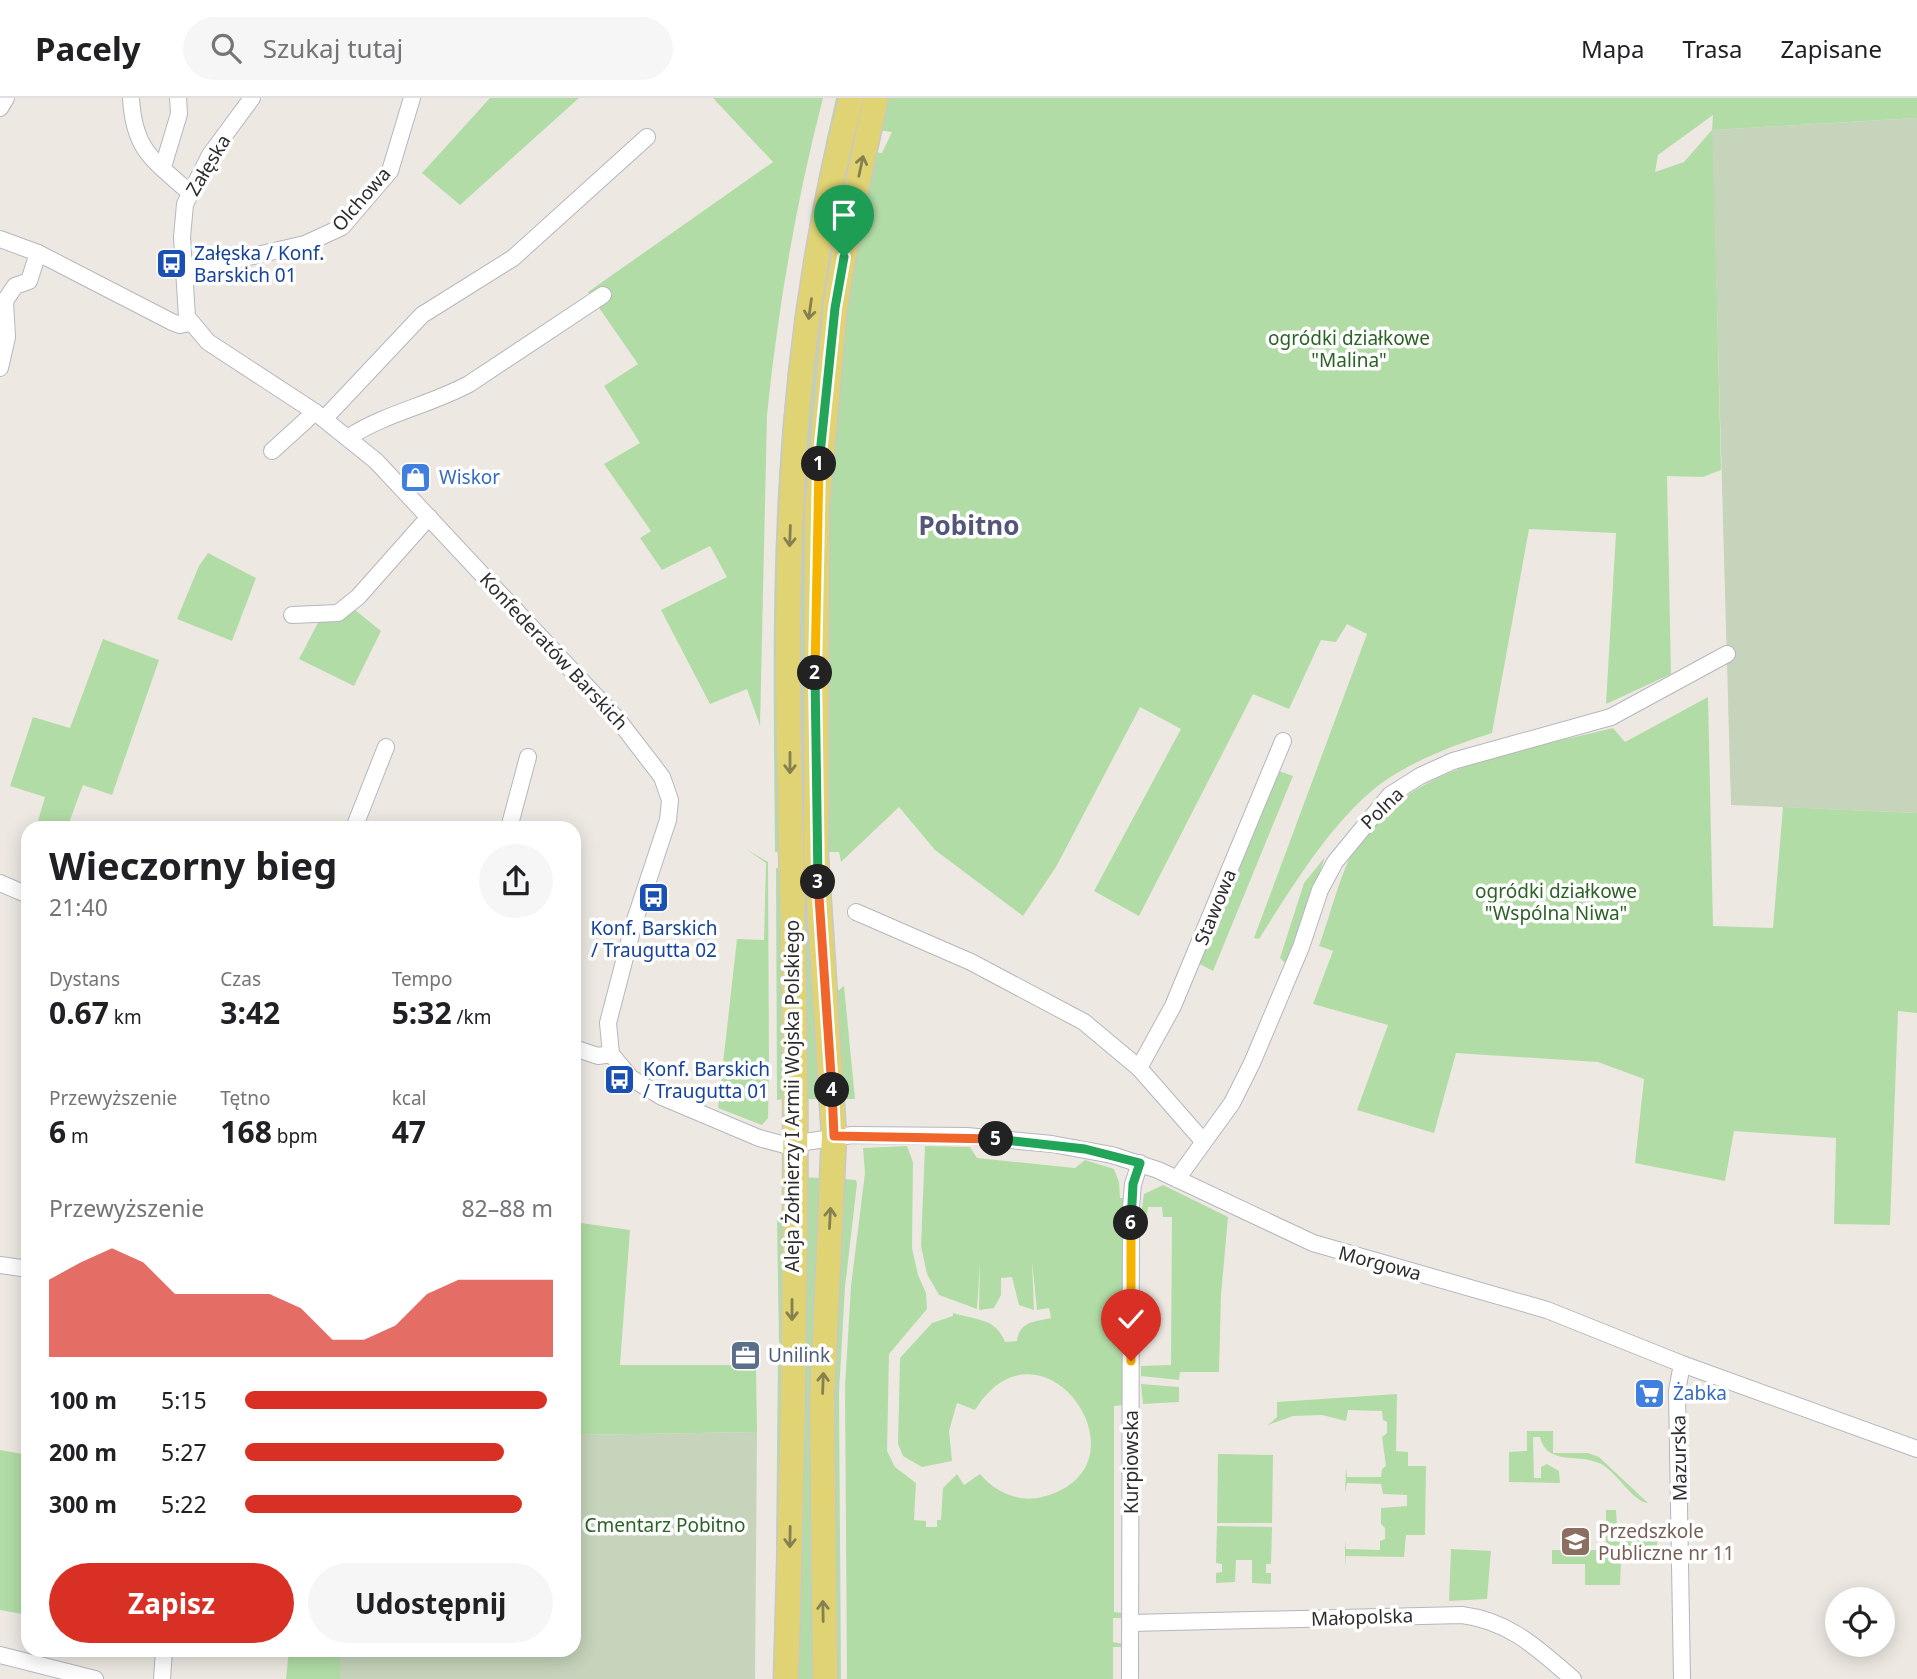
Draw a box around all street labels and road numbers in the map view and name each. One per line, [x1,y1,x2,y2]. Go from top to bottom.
street label: Załęska [180,130,236,200]
street label: Olchowa [326,161,396,237]
street label: Konfederatów Barskich [474,567,634,735]
street label: Polna [1355,781,1409,835]
street label: Stawowa [1188,865,1242,949]
street label: Aleja Żołnierzy I Armii Wojska Polskiego [779,920,805,1272]
street label: Morgowa [1336,1239,1424,1287]
street label: Kurpiowska [1118,1410,1144,1514]
street label: Mazurska [1665,1415,1693,1501]
street label: Małopolska [1310,1602,1414,1632]

